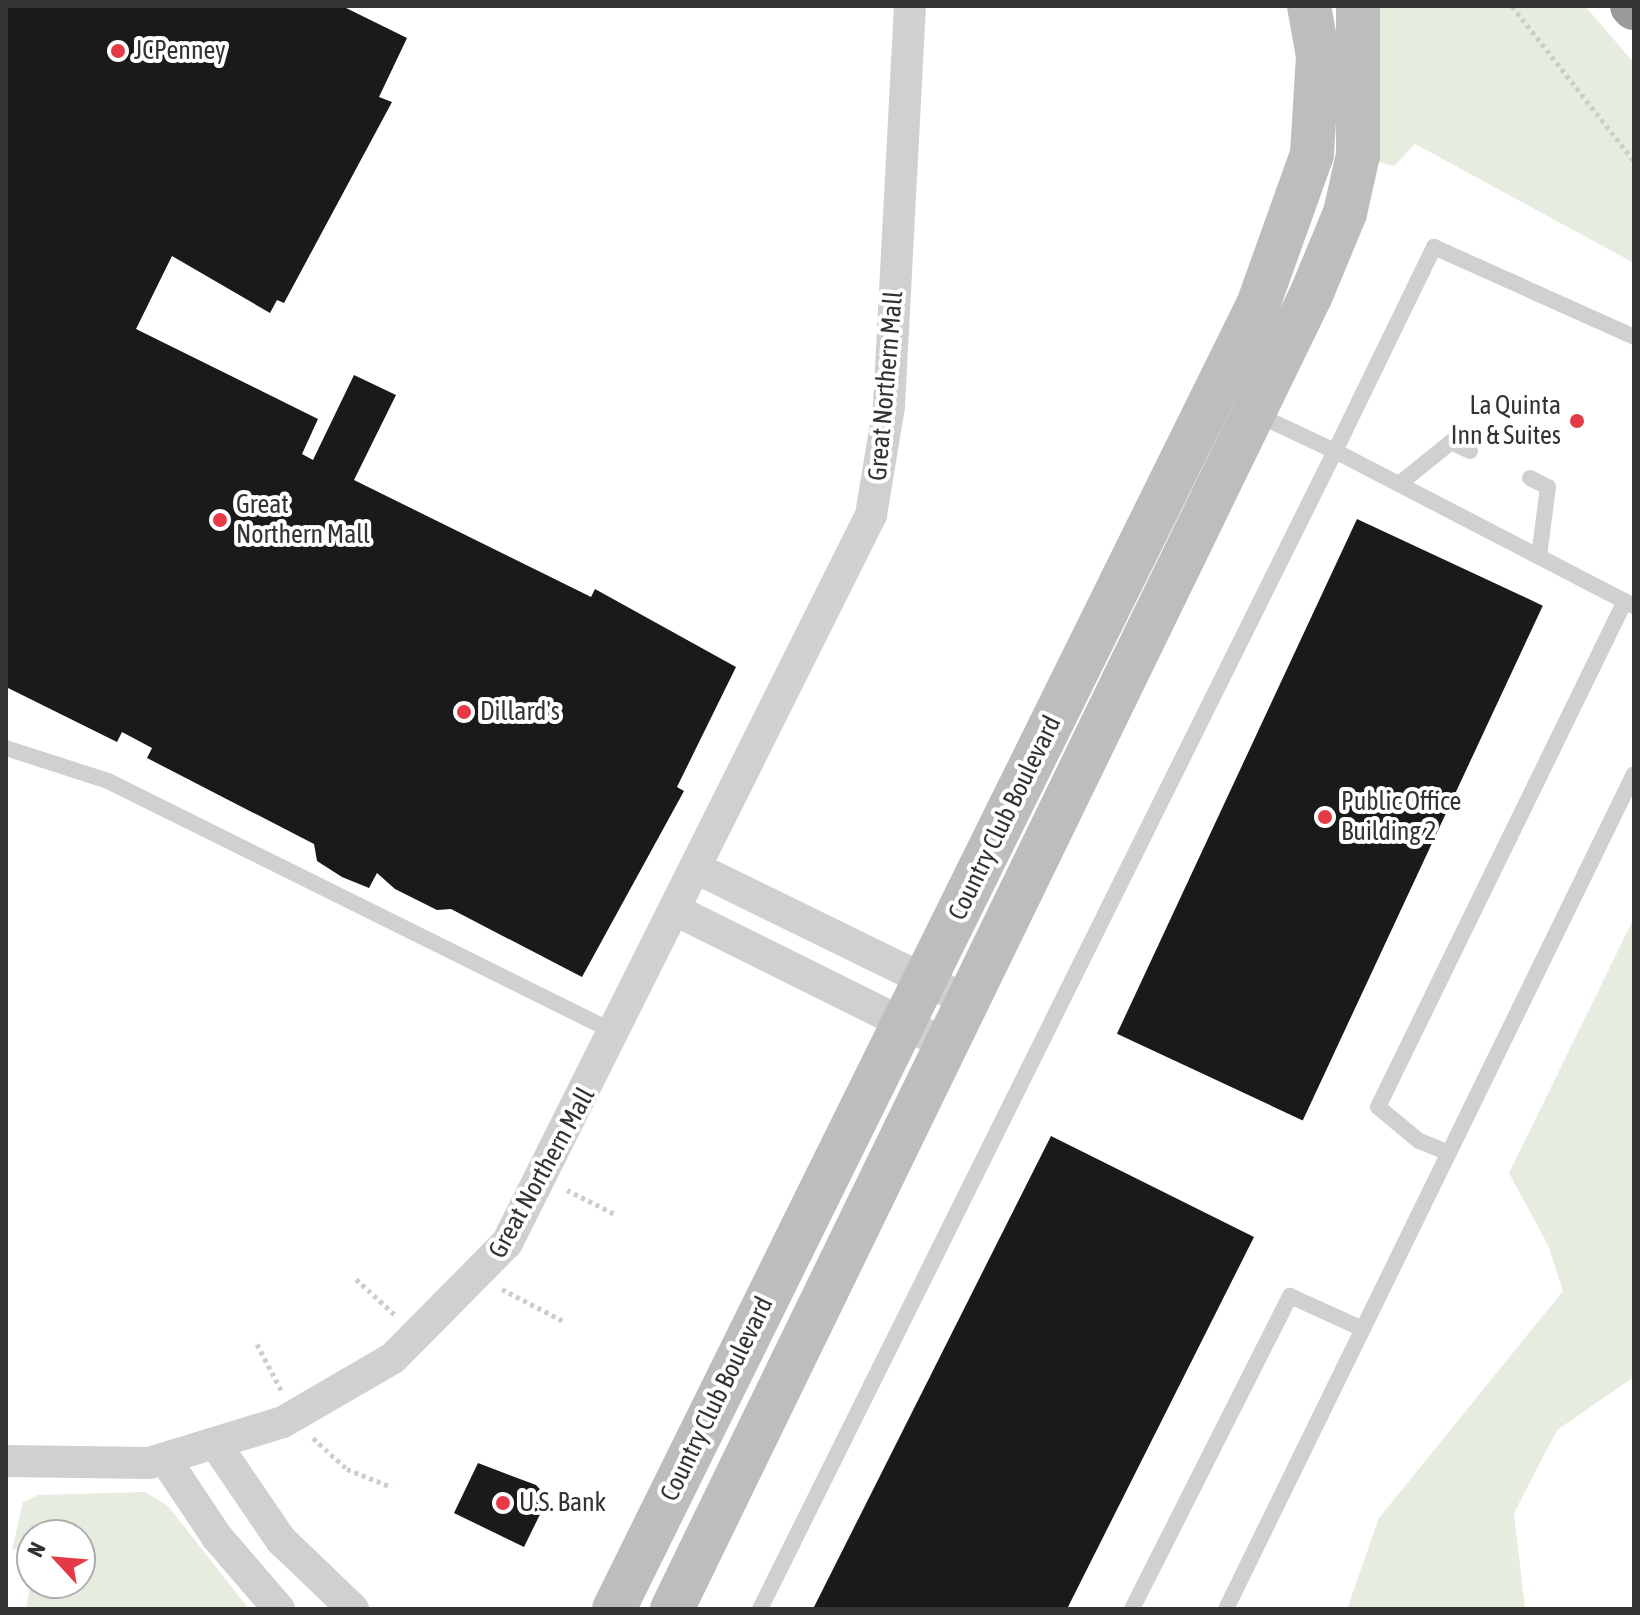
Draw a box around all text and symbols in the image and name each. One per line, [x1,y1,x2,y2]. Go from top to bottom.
place label: JCPenney [134,35,226,67]
marker: JCPenney [109,42,127,60]
street label: Great Northern Mall [862,290,910,482]
place label: La Quinta Inn & Suites [1451,390,1561,452]
marker: La Quinta Inn & Suites [1568,412,1586,430]
place label: Great Northern Mall [236,489,370,550]
marker: Great Northern Mall [211,511,229,529]
place label: Dillard's [480,696,560,728]
marker: Dillard's [455,703,473,721]
street label: Country Club Boulevard [942,711,1068,925]
place label: Public Office Building 2 [1341,786,1461,848]
marker: Public Office Building 2 [1316,808,1334,826]
street label: Great Northern Mall [482,1082,602,1264]
street label: Country Club Boulevard [654,1292,780,1506]
place label: U.S. Bank [519,1487,606,1519]
marker: U.S. Bank [494,1494,512,1512]
north arrow [16,1519,96,1599]
text: N [22,1538,51,1561]

